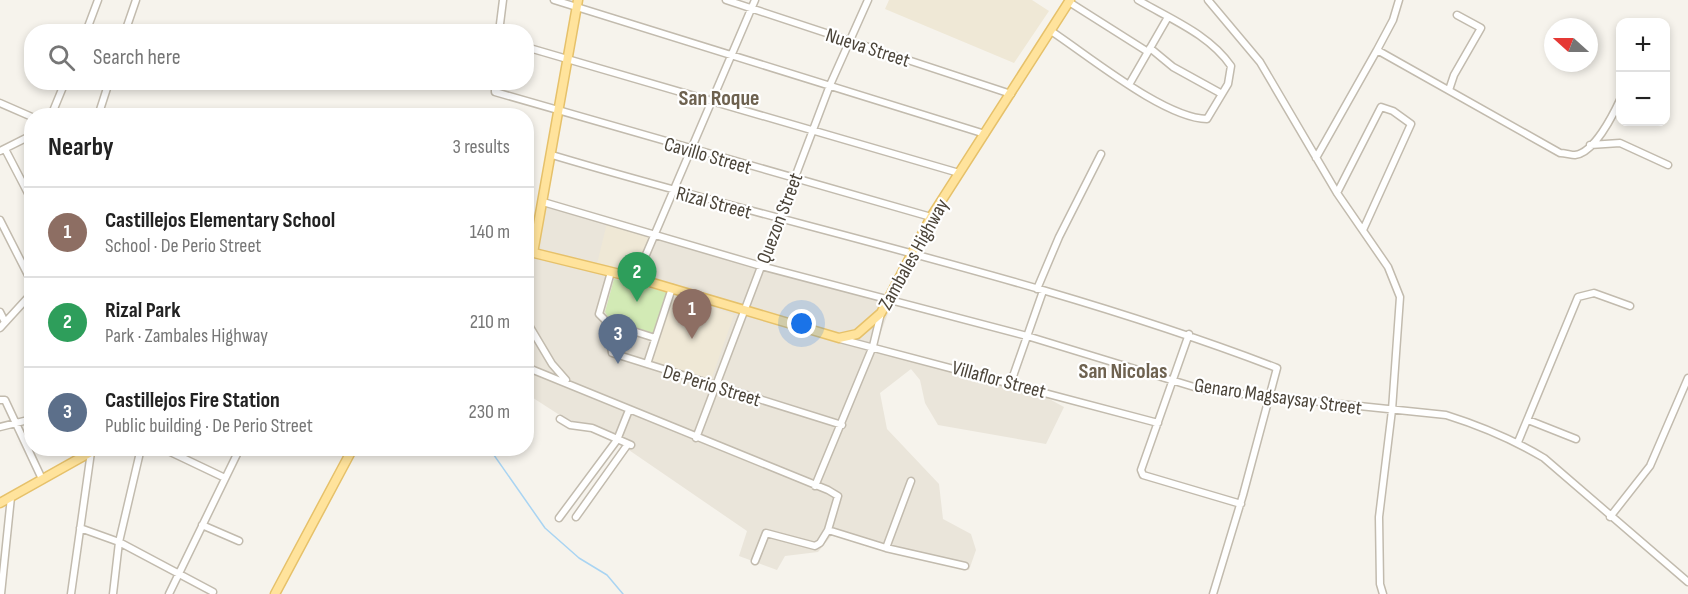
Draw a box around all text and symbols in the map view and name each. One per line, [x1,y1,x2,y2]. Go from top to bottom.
north arrow [1544,18,1598,72]
map controls [1616,18,1670,126]
button: + [1616,18,1670,72]
street label: Nueva Street [823,23,913,73]
search box [24,24,534,90]
icon: search [45,41,78,74]
text: Search here [93,44,180,71]
button: − [1616,72,1670,126]
district label: San Roque [679,85,759,112]
text: Nearby [48,132,114,163]
street label: Cavillo Street [661,132,754,180]
text: 3 results [453,135,510,159]
street label: Quezon Street [752,170,808,267]
street label: Rizal Street [673,181,754,225]
street label: Zambales Highway [873,194,954,314]
text: Castillejos Elementary School [105,207,335,234]
text: 1 [64,220,71,244]
text: 140 m [470,220,510,244]
text: School · De Perio Street [105,234,261,258]
pin: 2 [618,252,656,302]
pin: 1 [672,290,712,339]
text: Rizal Park [105,297,180,324]
your location [787,309,816,338]
text: 2 [63,310,72,334]
text: 210 m [470,310,510,334]
pin: 3 [598,314,638,364]
text: Park · Zambales Highway [105,324,268,348]
street label: Villaflor Street [949,356,1048,404]
district label: San Nicolas [1078,358,1168,385]
street label: De Perio Street [660,360,763,412]
street label: Genaro Magsaysay Street [1193,373,1363,421]
text: Castillejos Fire Station [105,387,280,414]
text: 3 [63,400,72,424]
text: 230 m [468,400,510,424]
text: Public building · De Perio Street [105,414,313,438]

